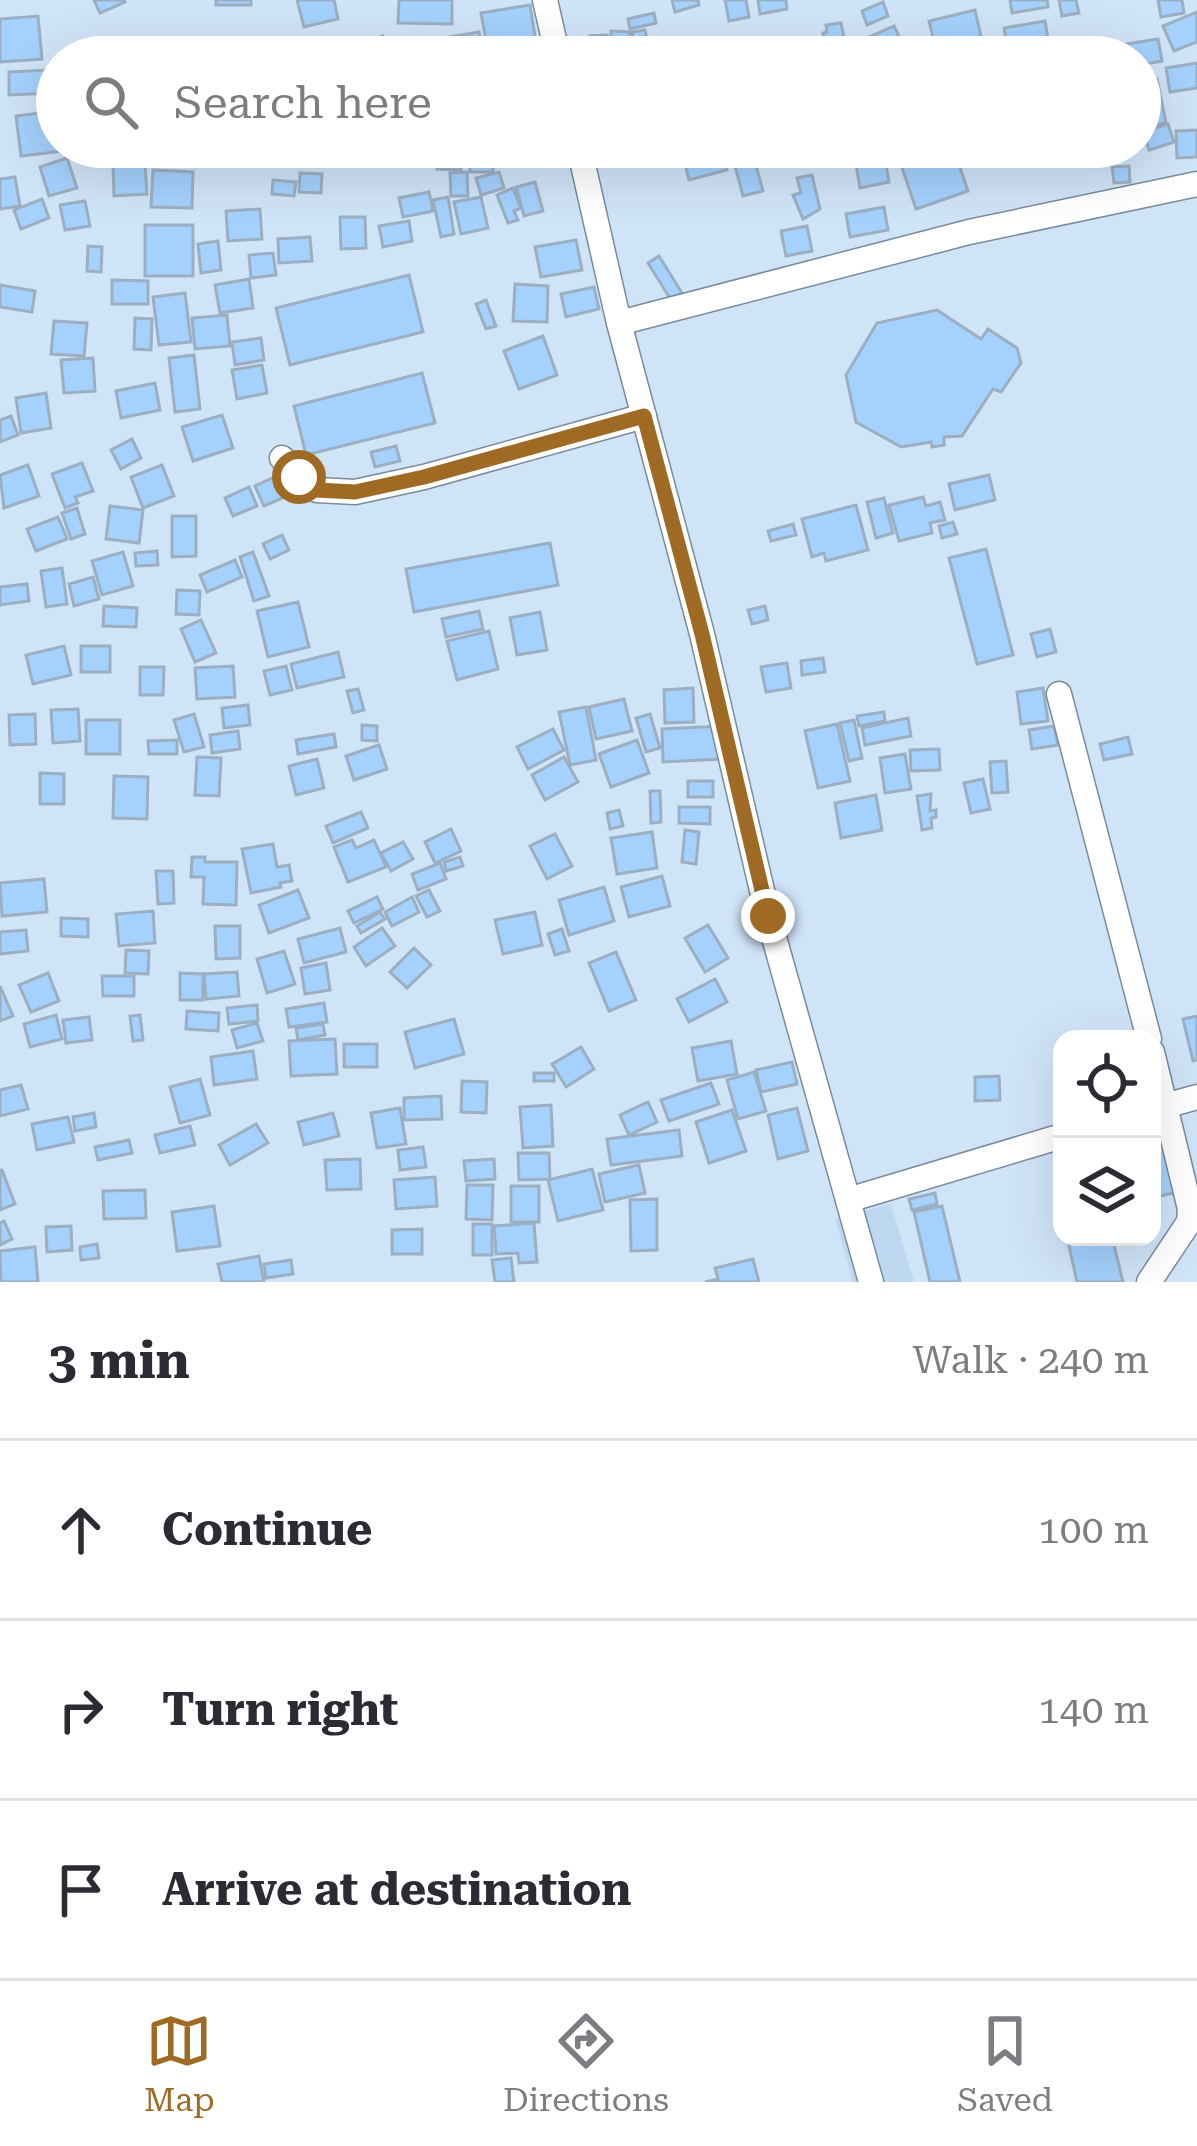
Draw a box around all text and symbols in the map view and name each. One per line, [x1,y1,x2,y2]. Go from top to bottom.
search box [36,36,1161,168]
icon: search [78,69,144,135]
text: Search here [174,76,432,129]
route start [272,450,326,504]
route end [741,889,795,943]
map controls [1053,1030,1161,1246]
button: locate [1053,1030,1161,1138]
button: layers [1053,1138,1161,1246]
text: 3 min [48,1331,190,1390]
text: Walk · 240 m [913,1337,1149,1383]
icon: ahead [48,1497,114,1563]
text: Continue [162,1503,373,1556]
text: 100 m [1038,1507,1149,1553]
icon: right [48,1677,114,1743]
text: Turn right [162,1683,398,1736]
text: 140 m [1038,1687,1149,1733]
icon: arrive [48,1857,114,1923]
text: Arrive at destination [162,1863,631,1916]
tab: Map [144,2008,215,2119]
tab: Directions [503,2008,669,2119]
tab: Saved [957,2008,1053,2119]

